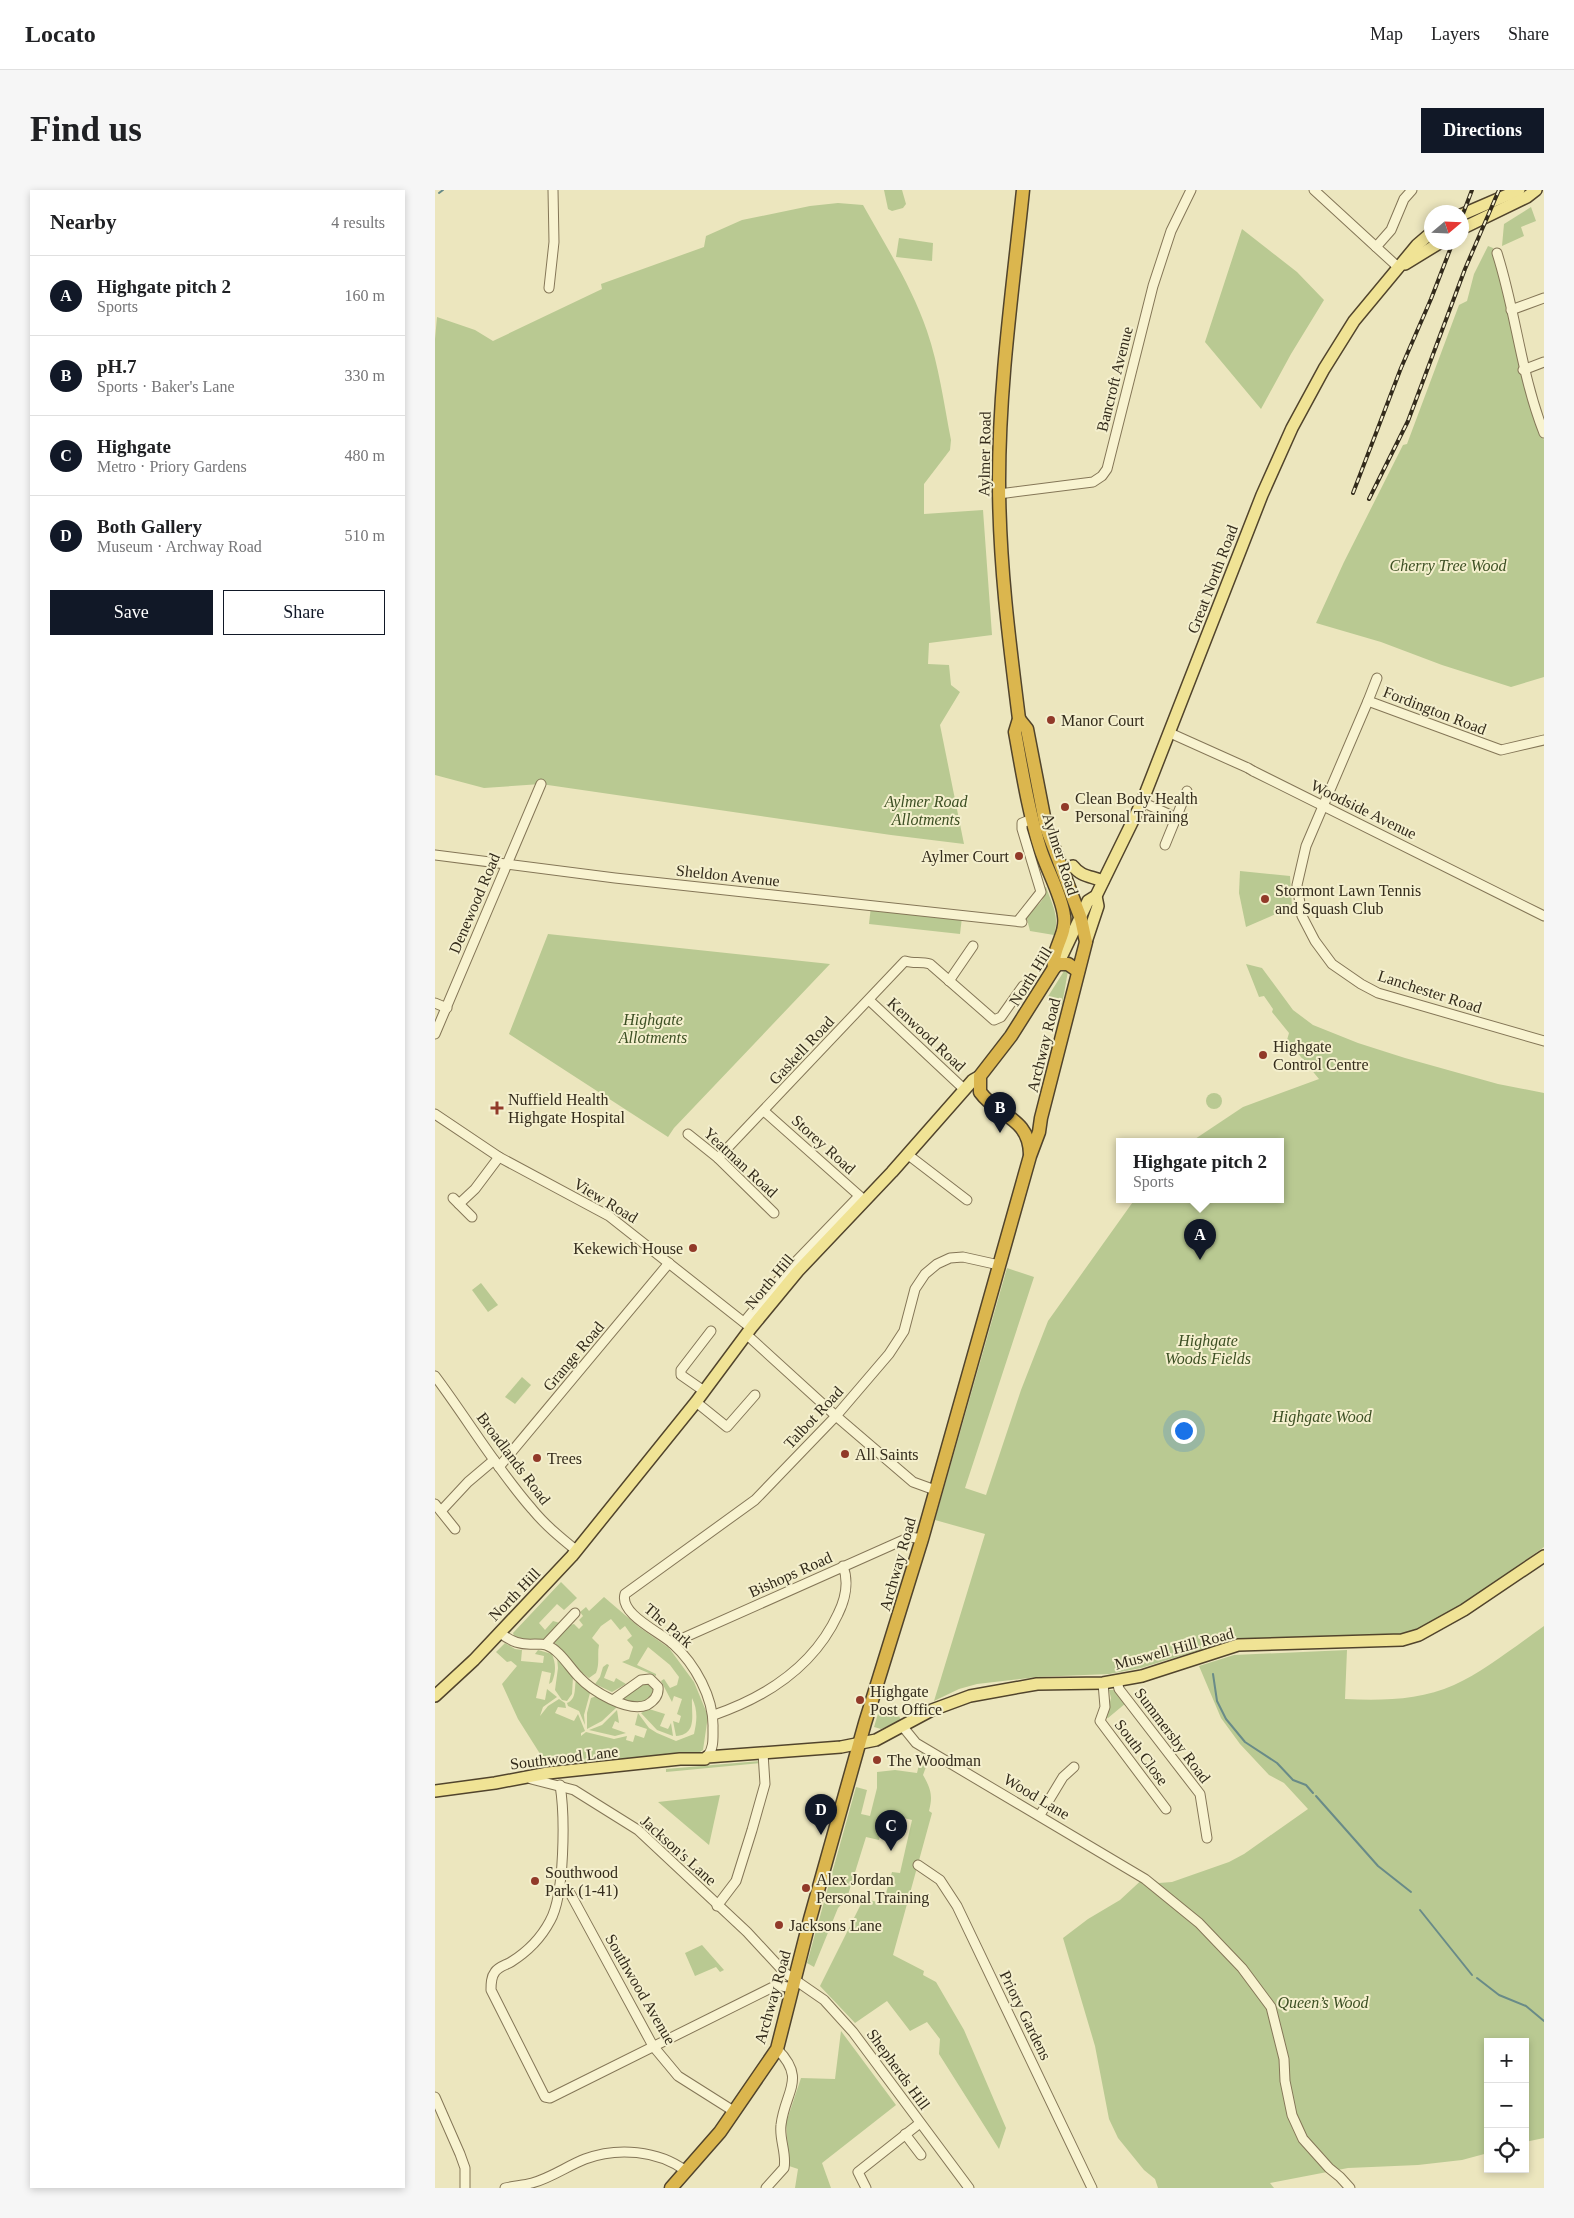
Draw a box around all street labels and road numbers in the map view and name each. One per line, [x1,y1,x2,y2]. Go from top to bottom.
street label: Bancroft Avenue [1093,325,1136,433]
street label: Aylmer Road [975,411,995,497]
street label: Great North Road [1184,523,1241,636]
street label: Fordington Road [1381,683,1489,739]
street label: Woodside Avenue [1308,777,1419,842]
street label: Aylmer Road [1038,811,1082,898]
street label: Denewood Road [446,851,503,956]
street label: Sheldon Avenue [675,862,781,889]
street label: North Hill [1006,943,1055,1009]
street label: Lanchester Road [1376,967,1484,1016]
street label: Kenwood Road [884,994,969,1075]
street label: Archway Road [1024,996,1064,1094]
street label: Gaskell Road [766,1013,837,1088]
street label: Storey Road [788,1111,859,1178]
street label: Yeatman Road [701,1124,781,1201]
street label: View Road [571,1175,641,1226]
street label: North Hill [742,1250,798,1312]
street label: Grange Road [540,1318,608,1395]
street label: Talbot Road [780,1383,846,1452]
street label: Broadlands Road [474,1409,554,1508]
street label: Archway Road [876,1515,920,1613]
street label: Bishops Road [746,1549,835,1601]
street label: North Hill [485,1564,544,1624]
street label: The Park [641,1600,696,1651]
street label: Muswell Hill Road [1113,1624,1236,1673]
street label: Summersby Road [1131,1685,1214,1787]
street label: South Close [1111,1716,1172,1788]
street label: Southwood Lane [509,1742,619,1773]
street label: Wood Lane [1001,1770,1073,1823]
street label: Jackson's Lane [637,1812,720,1889]
street label: Southwood Avenue [602,1931,679,2047]
street label: Archway Road [751,1948,795,2046]
street label: Priory Gardens [996,1968,1055,2063]
street label: Shepherds Hill [863,2026,934,2114]

